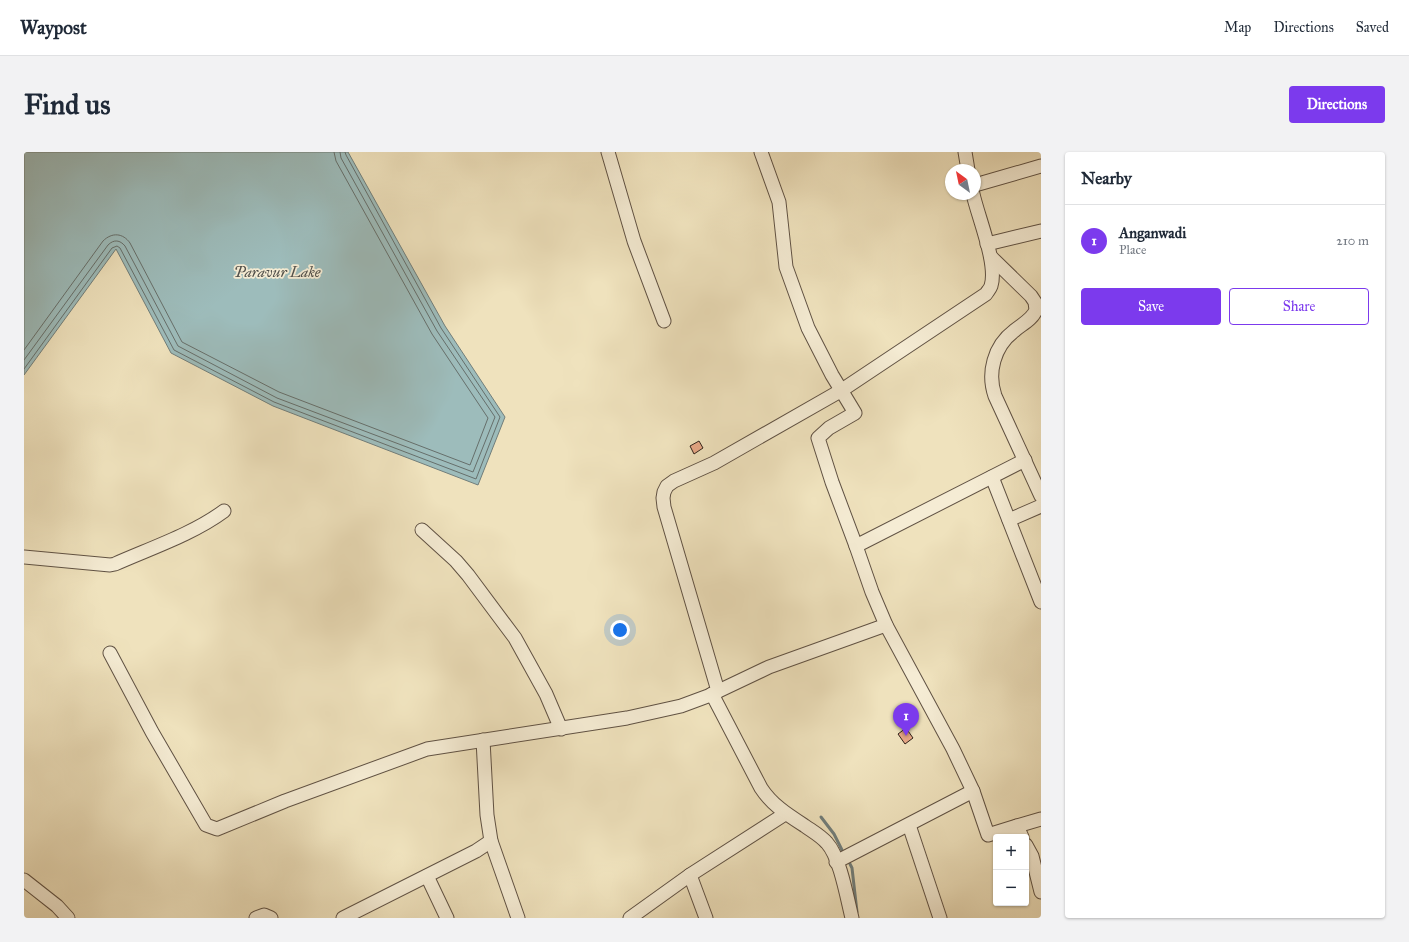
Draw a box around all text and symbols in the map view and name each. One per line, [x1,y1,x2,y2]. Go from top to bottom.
text: Waypost [20,16,87,39]
text: Map [1224,19,1251,36]
text: Directions [1273,19,1334,36]
text: Saved [1356,19,1389,36]
button: Directions [1289,86,1385,123]
text: Find us [24,87,110,122]
north arrow [945,164,981,200]
text: Nearby [1081,168,1132,189]
text: Anganwadi [1119,224,1186,242]
text: 1 [1091,233,1097,249]
text: 210 m [1336,233,1369,249]
text: Place [1119,242,1146,258]
water label: Paravur Lake [234,263,321,281]
button: Save [1081,288,1221,325]
button: Share [1229,288,1369,325]
your location [610,620,630,640]
pin: 1 [893,703,919,736]
map controls [993,834,1029,906]
button: + [993,834,1029,870]
button: − [993,870,1029,906]

